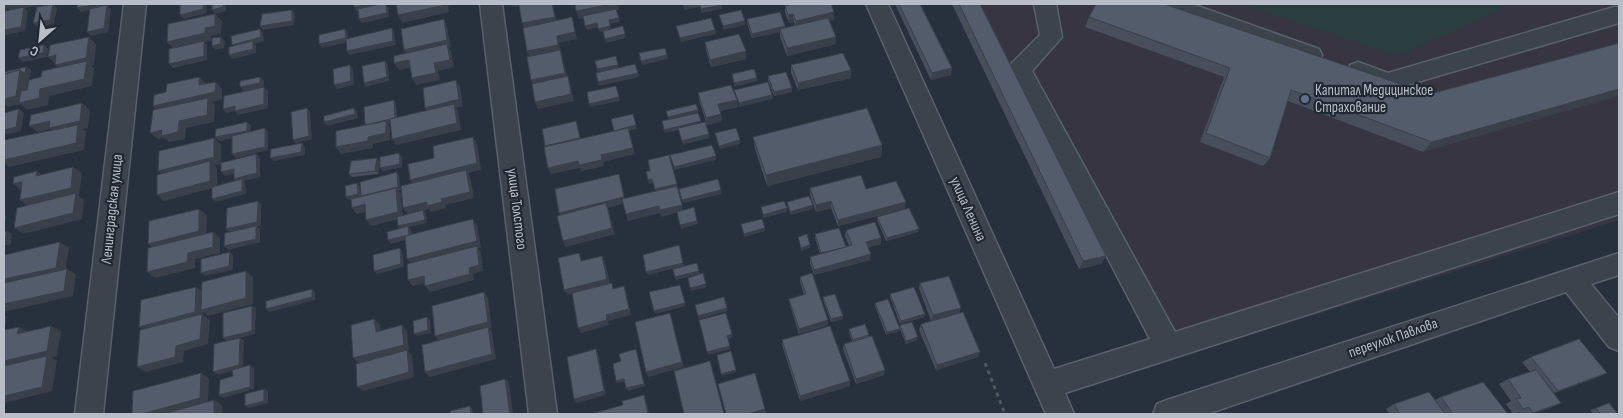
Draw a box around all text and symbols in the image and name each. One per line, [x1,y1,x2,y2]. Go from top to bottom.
north arrow [15,15,65,65]
text: С [27,42,41,60]
place label: Капитал Медицинское Страхование [1315,81,1433,117]
marker: Капитал Медицинское Страхование [1299,93,1311,105]
street label: Ленинградская улица [97,153,127,266]
street label: улица Толстого [503,167,531,251]
street label: улица Ленина [945,174,991,244]
street label: переулок Павлова [1346,314,1440,362]

